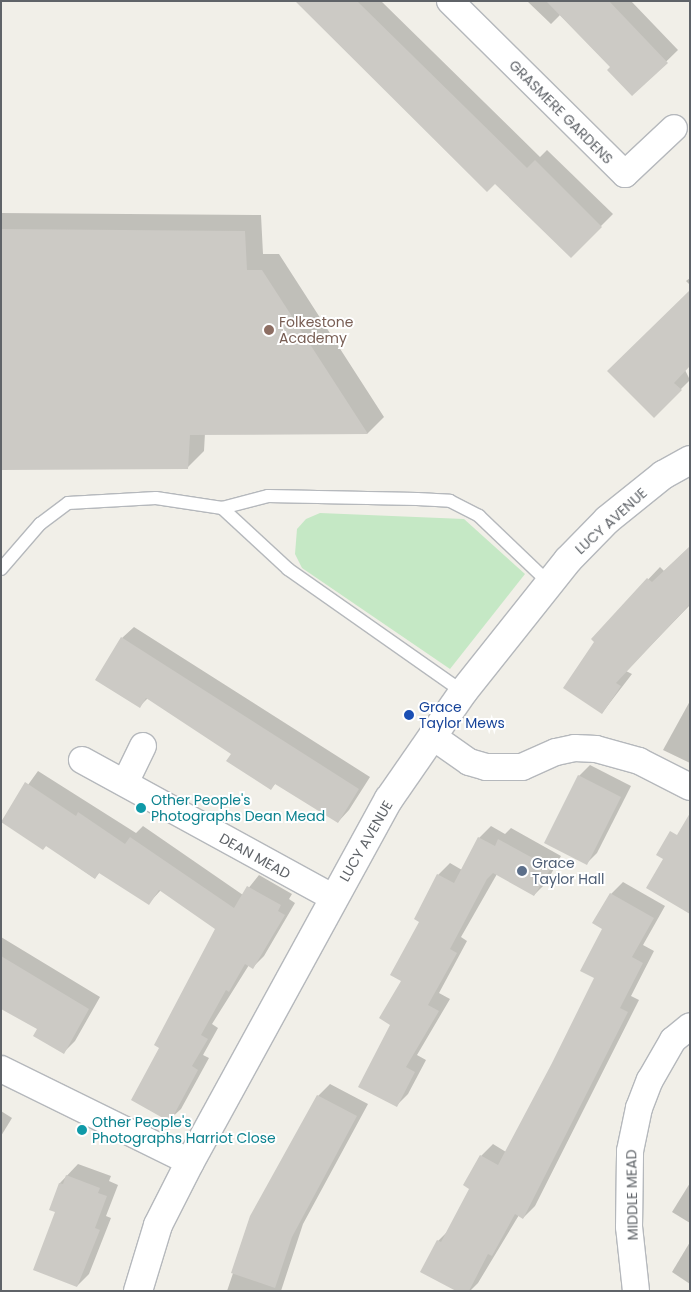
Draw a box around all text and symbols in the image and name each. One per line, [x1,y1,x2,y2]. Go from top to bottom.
street label: GRASMERE GARDENS [506,57,616,167]
place label: Folkestone Academy [279,314,353,347]
marker: Folkestone Academy [263,324,275,336]
street label: LUCY AVENUE [572,484,650,558]
place label: Grace Taylor Mews [419,699,505,732]
marker: Grace Taylor Mews [403,709,415,721]
place label: Other People's Photographs Dean Mead [151,792,325,824]
street label: LUCY AVENUE [336,797,396,885]
marker: Other People's Photographs Dean Mead [135,802,147,814]
street label: DEAN MEAD [217,830,293,882]
place label: Grace Taylor Hall [532,855,604,888]
marker: Grace Taylor Hall [516,865,528,877]
place label: Other People's Photographs Harriot Close [92,1114,276,1146]
marker: Other People's Photographs Harriot Close [76,1124,88,1136]
street label: MIDDLE MEAD [623,1149,641,1241]

